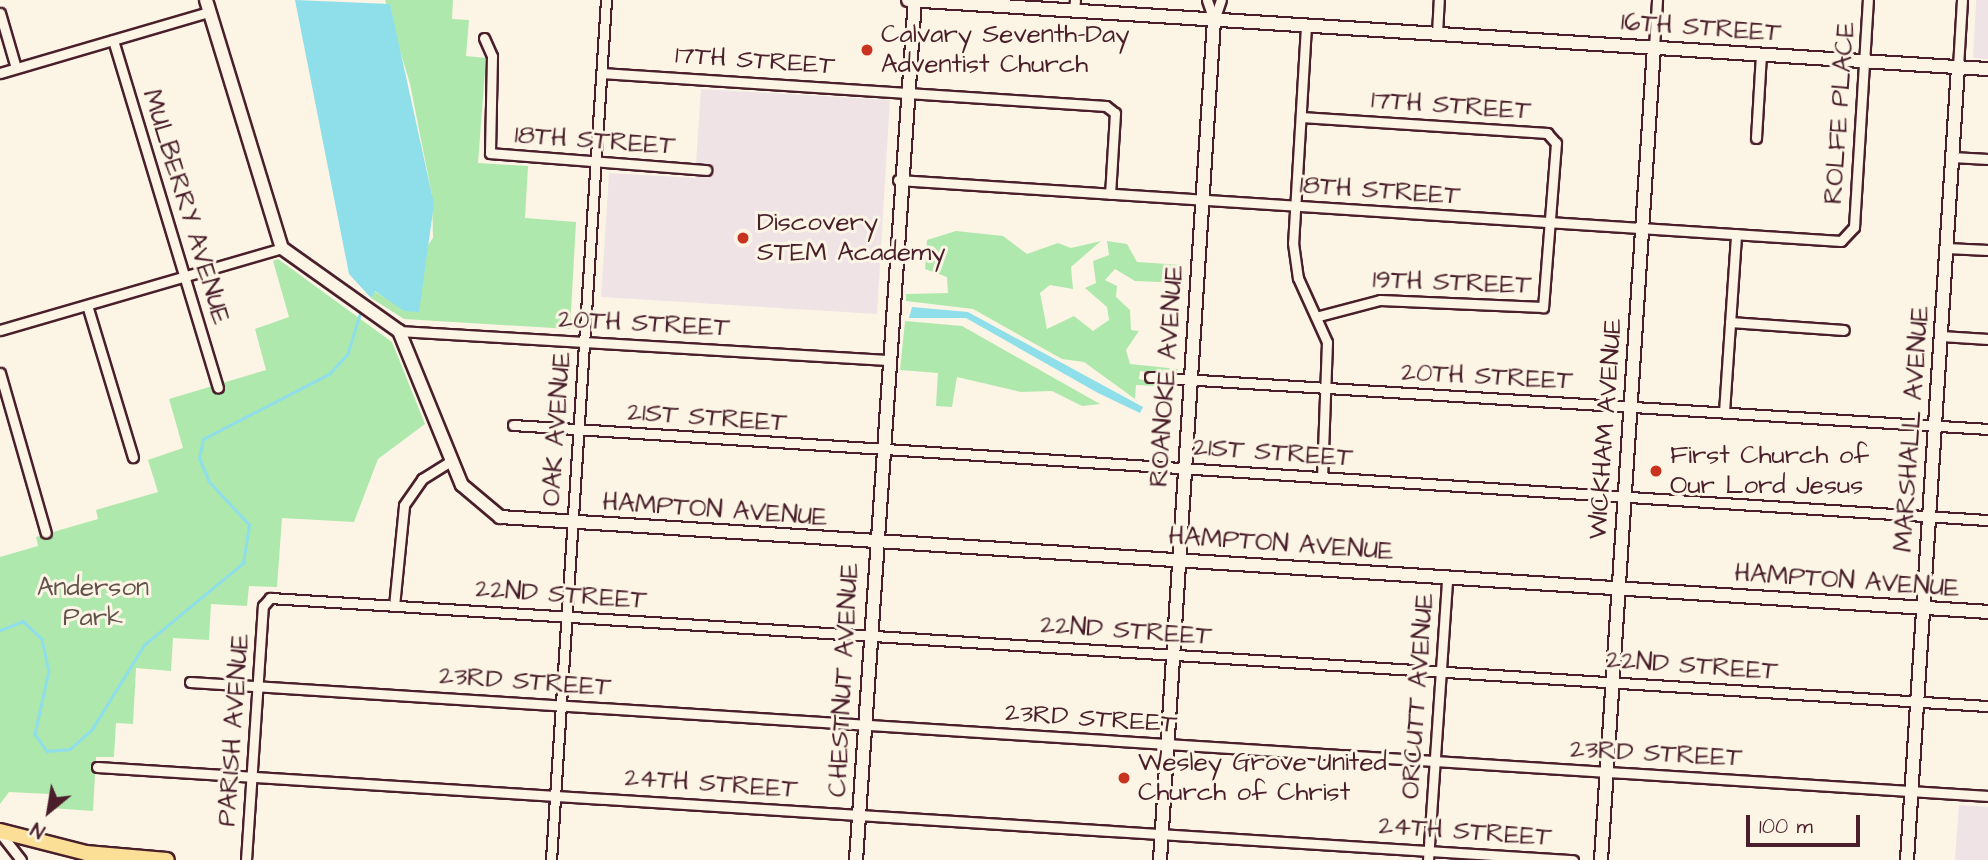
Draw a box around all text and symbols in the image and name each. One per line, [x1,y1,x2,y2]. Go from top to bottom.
street label: 16TH STREET [1620,7,1782,49]
place label: Calvary Seventh-Day Adventist Church [881,19,1130,80]
street label: ROLFE PLACE [1818,21,1862,205]
street label: 17TH STREET [674,40,836,82]
marker: Calvary Seventh-Day Adventist Church [859,42,875,58]
street label: 17TH STREET [1370,85,1532,127]
street label: MULBERRY AVENUE [135,86,237,328]
street label: 18TH STREET [514,120,676,162]
street label: 18TH STREET [1299,170,1461,212]
place label: Discovery STEM Academy [757,207,945,268]
marker: Discovery STEM Academy [735,230,751,246]
street label: ROANOKE AVENUE [1144,264,1190,488]
street label: 19TH STREET [1372,265,1532,301]
street label: 20TH STREET [557,304,731,344]
street label: MARSHALL AVENUE [1888,305,1936,553]
street label: WICKHAM AVENUE [1583,317,1629,541]
street label: OAK AVENUE [536,351,578,507]
street label: 20TH STREET [1400,357,1574,397]
street label: 21ST STREET [626,397,788,439]
street label: 21ST STREET [1192,432,1354,474]
place label: First Church of Our Lord Jesus [1670,440,1869,502]
marker: First Church of Our Lord Jesus [1648,463,1664,479]
street label: HAMPTON AVENUE [601,487,829,533]
street label: HAMPTON AVENUE [1167,521,1395,567]
street label: HAMPTON AVENUE [1733,558,1961,604]
street label: CHESTNUT AVENUE [822,562,866,798]
park label: Anderson Park [37,572,149,634]
street label: 22ND STREET [474,573,648,617]
street label: ORCUTT AVENUE [1395,592,1441,800]
street label: 22ND STREET [1039,609,1213,653]
street label: PARISH AVENUE [212,633,256,827]
street label: 22ND STREET [1605,644,1779,688]
street label: 23RD STREET [438,660,612,704]
street label: 23RD STREET [1004,697,1178,741]
street label: 23RD STREET [1569,734,1743,774]
place label: Wesley Grove United Church of Christ [1138,747,1387,808]
street label: 24TH STREET [623,762,799,806]
marker: Wesley Grove United Church of Christ [1116,770,1132,786]
north arrow [14,776,84,846]
scale bar [1750,800,1864,844]
street label: 24TH STREET [1377,810,1553,854]
text: 100 m [1759,812,1813,841]
text: N [26,815,50,844]

